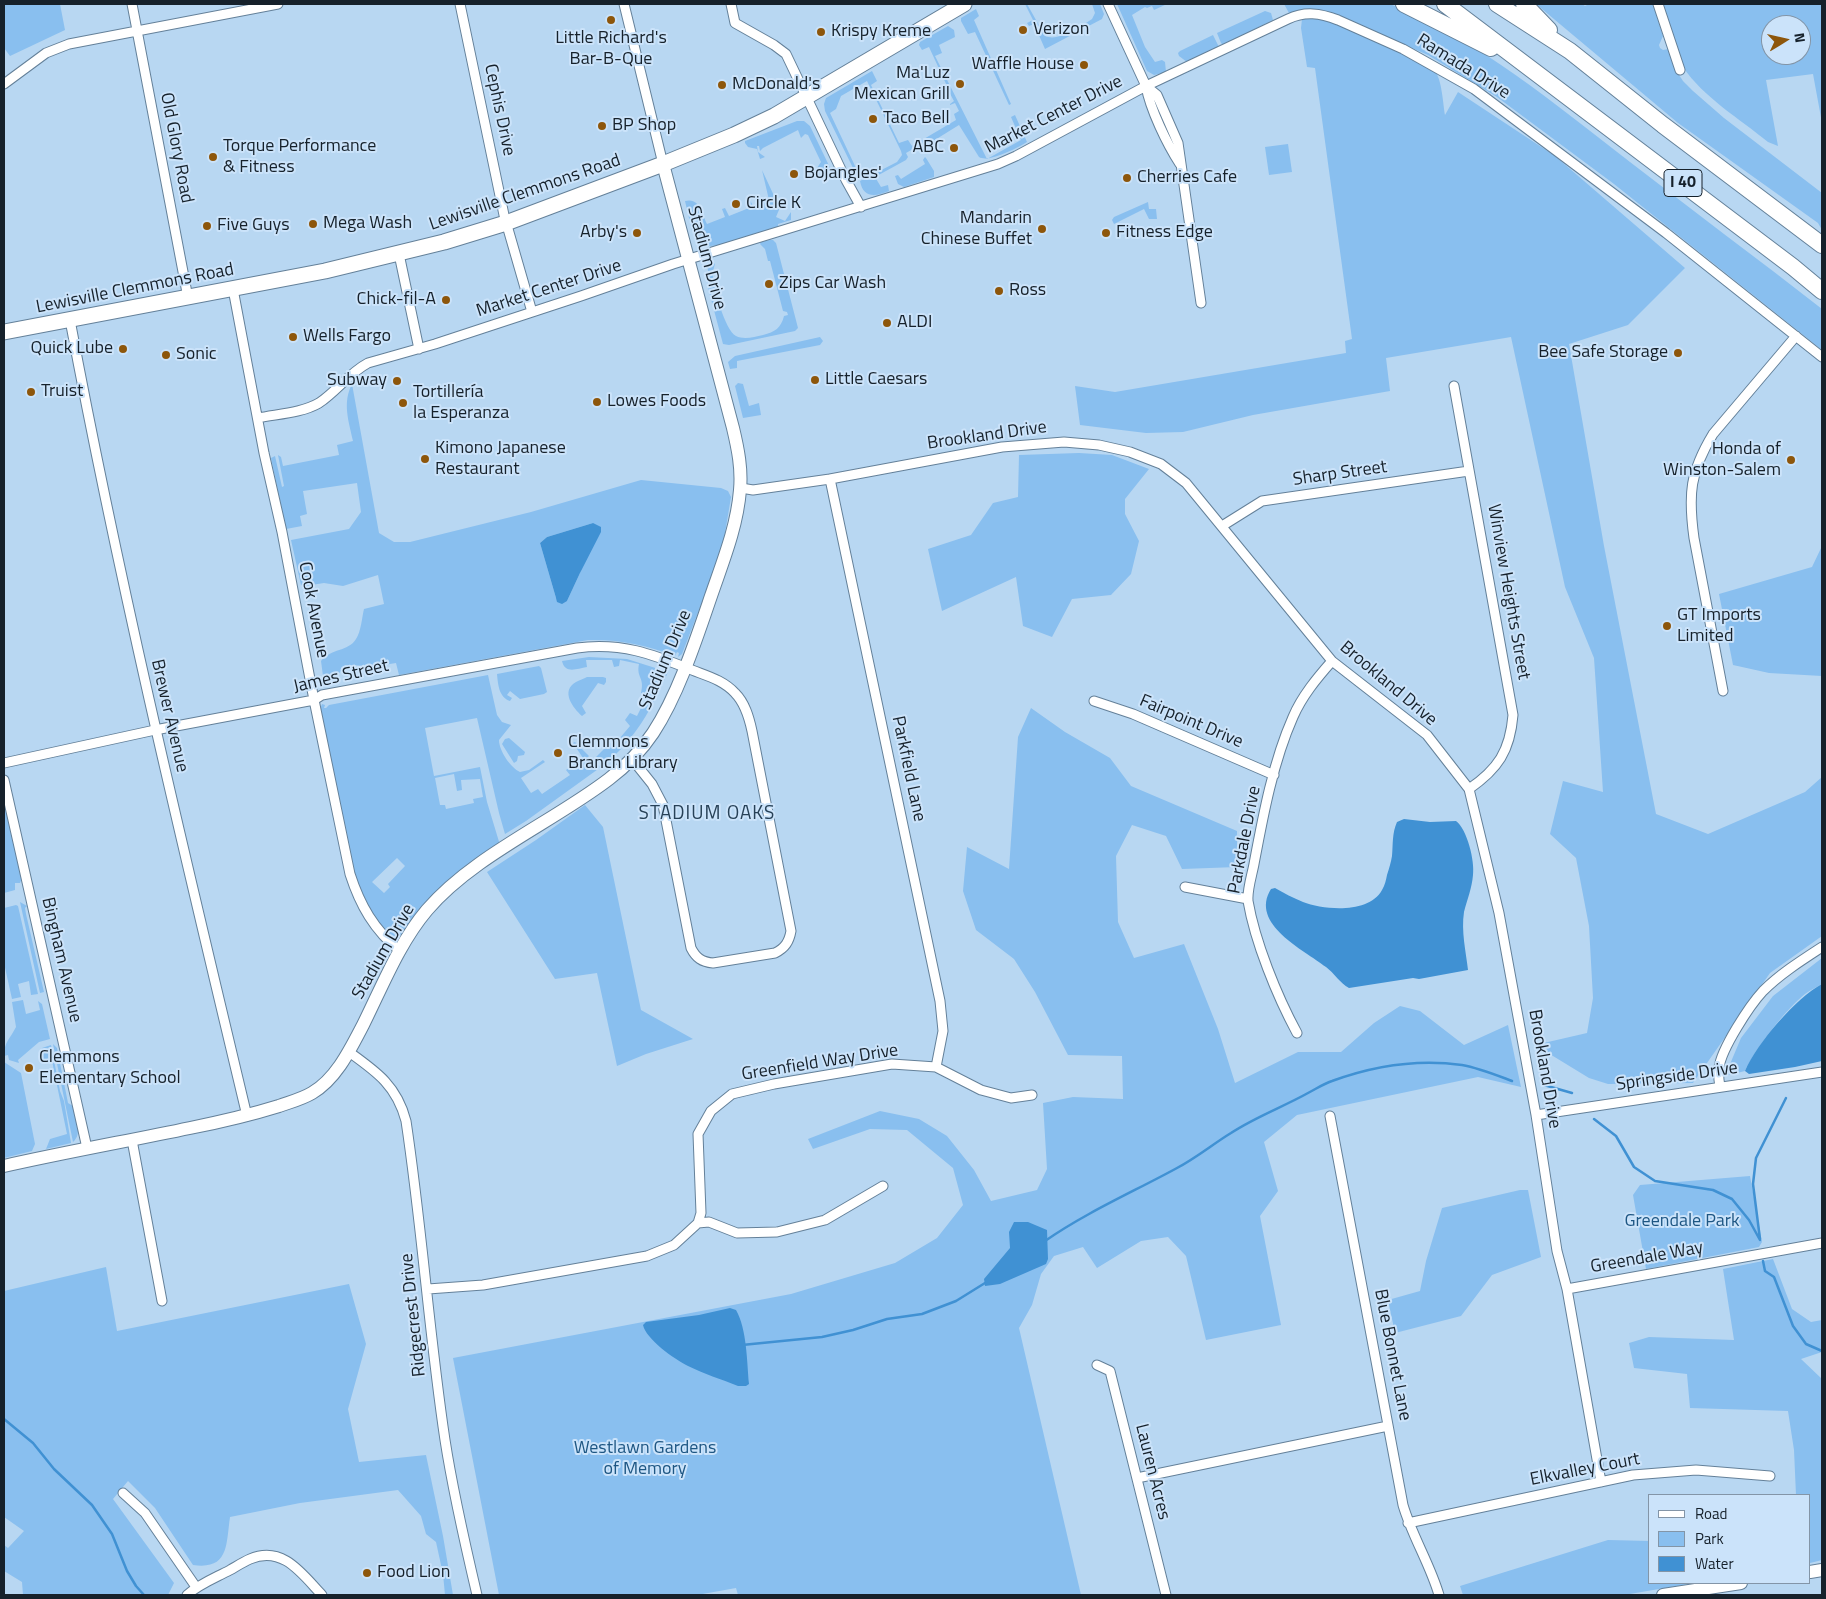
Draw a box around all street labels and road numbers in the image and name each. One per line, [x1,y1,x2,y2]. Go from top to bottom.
street label: Ramada Drive [1412,30,1514,104]
street label: Cephis Drive [479,62,519,158]
street label: Market Center Drive [982,71,1126,159]
street label: Old Glory Road [155,91,197,205]
street label: Lewisville Clemmons Road [426,150,624,236]
road number: I 40 [1664,170,1702,197]
street label: Stadium Drive [682,204,730,312]
street label: Market Center Drive [474,255,624,323]
street label: Lewisville Clemmons Road [34,259,236,319]
street label: Brookland Drive [926,417,1048,455]
street label: Sharp Street [1292,457,1388,491]
street label: Winview Heights Street [1482,503,1534,681]
street label: Cook Avenue [293,560,333,660]
street label: Stadium Drive [635,607,697,713]
street label: Brookland Drive [1335,637,1441,731]
street label: James Street [291,656,391,698]
street label: Brewer Avenue [146,657,192,775]
street label: Fairpoint Drive [1136,691,1246,753]
street label: Parkfield Lane [886,714,930,824]
street label: Parkdale Drive [1224,784,1266,896]
street label: Bingham Avenue [36,895,86,1025]
street label: Stadium Drive [348,901,420,1003]
street label: Brookland Drive [1523,1008,1565,1130]
street label: Greenfield Way Drive [740,1040,900,1086]
street label: Springside Drive [1615,1058,1739,1096]
street label: Greendale Way [1589,1237,1705,1279]
street label: Ridgecrest Drive [397,1252,431,1378]
street label: Blue Bonnet Lane [1369,1287,1415,1423]
street label: Lauren Acres [1130,1422,1174,1522]
street label: Elkvalley Court [1528,1449,1642,1491]

